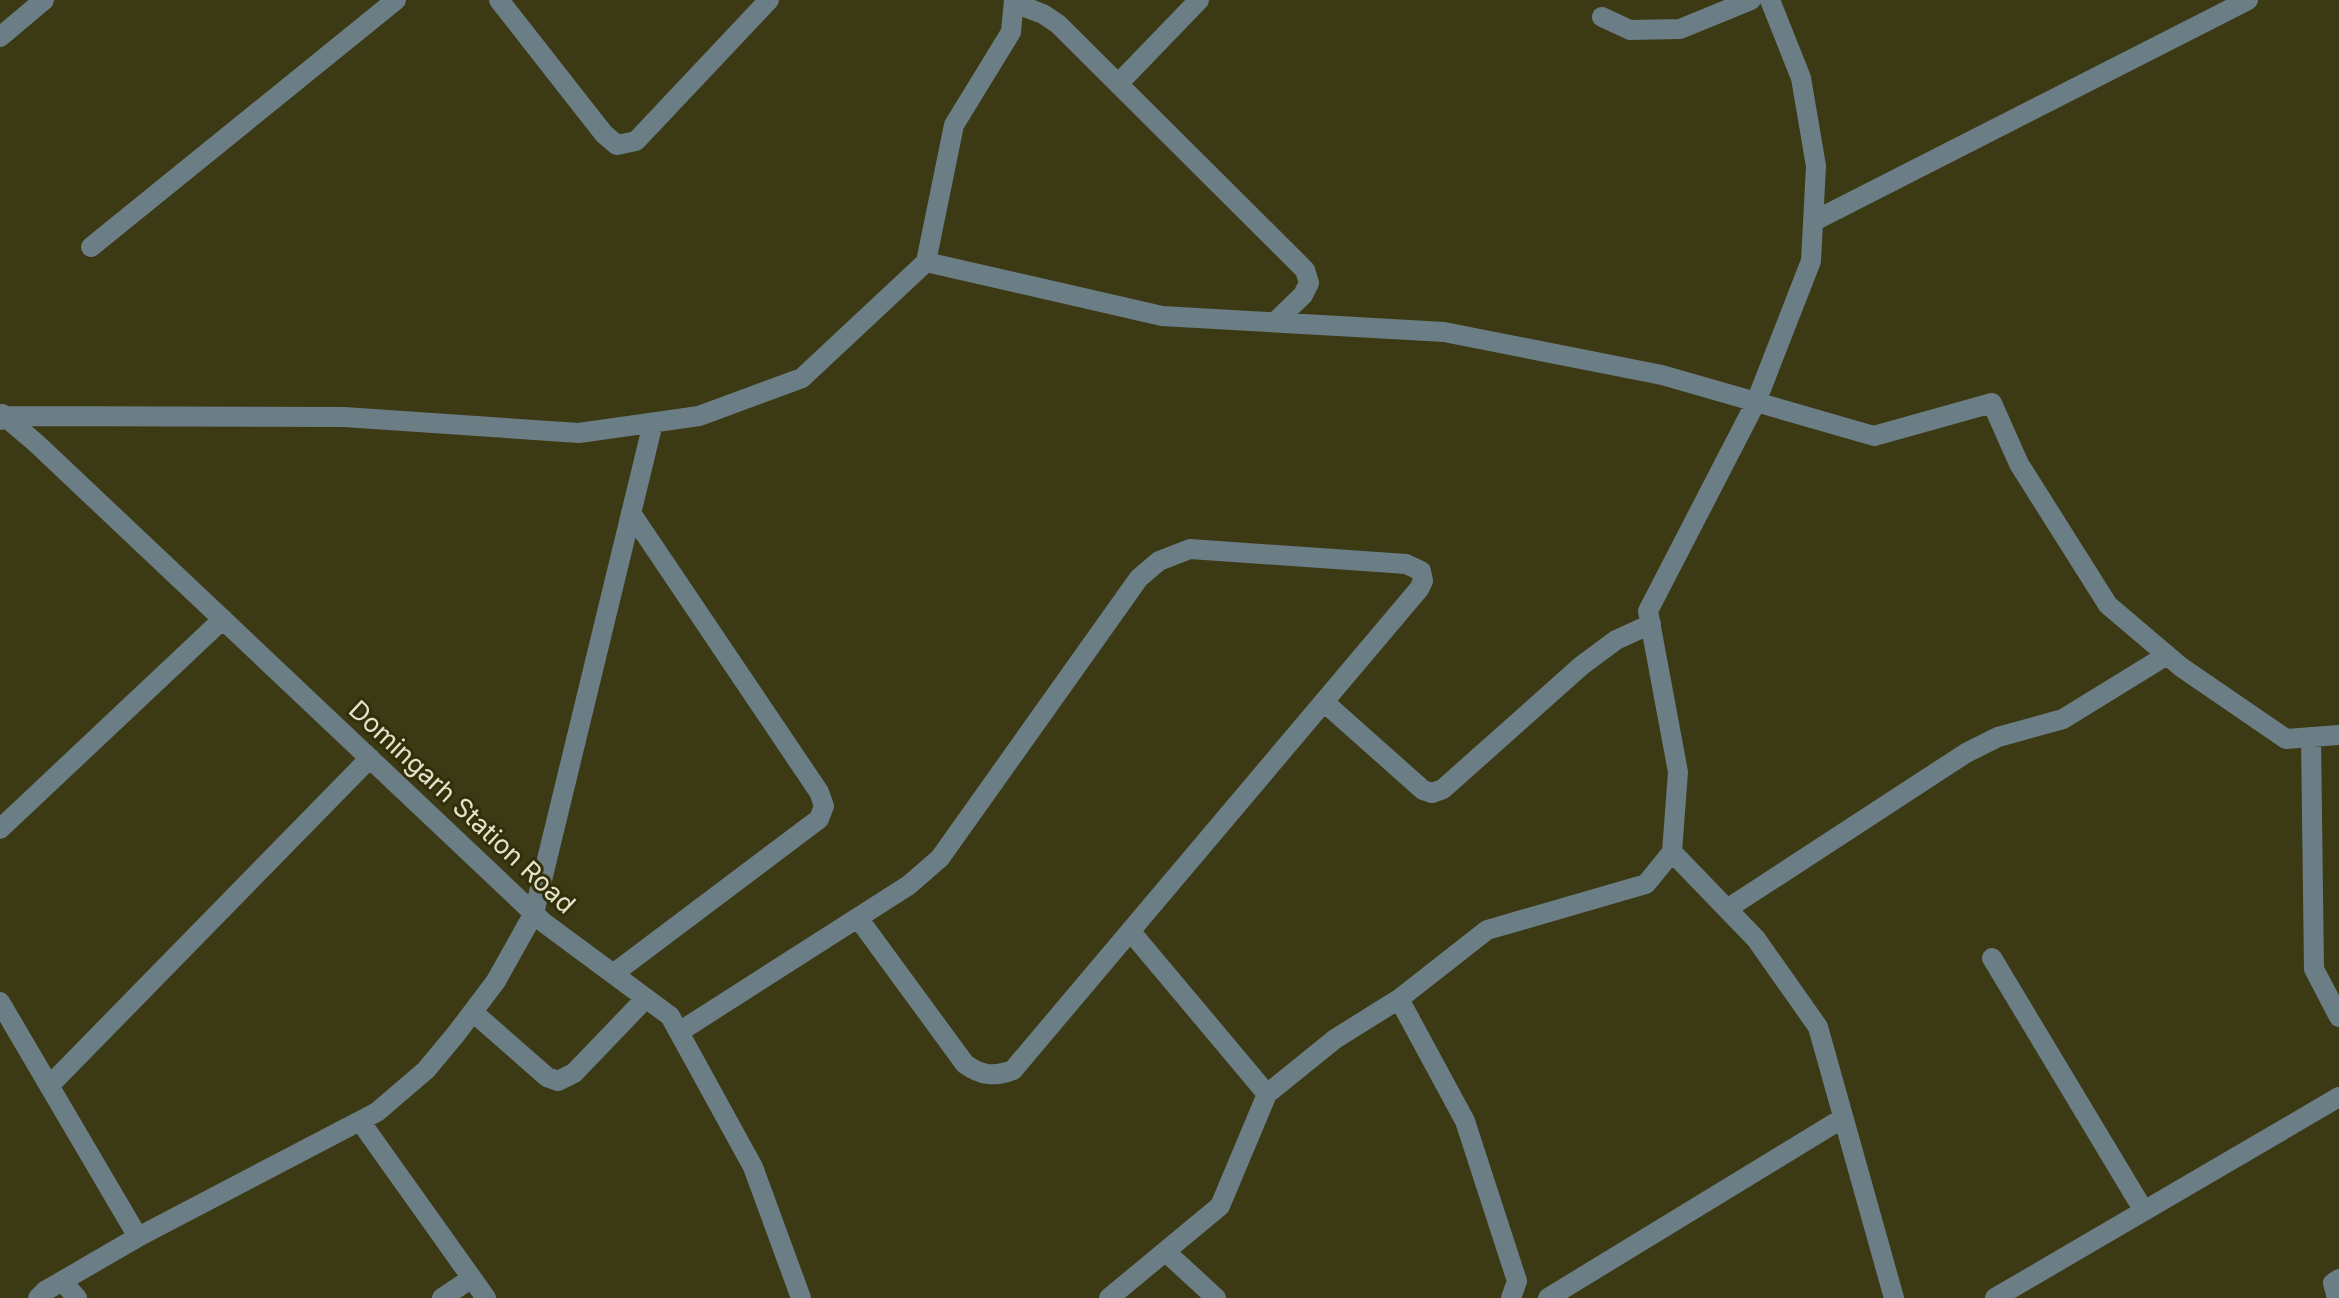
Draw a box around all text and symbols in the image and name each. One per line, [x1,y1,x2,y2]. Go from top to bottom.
street label: Domingarh Station Road [343,694,582,920]

